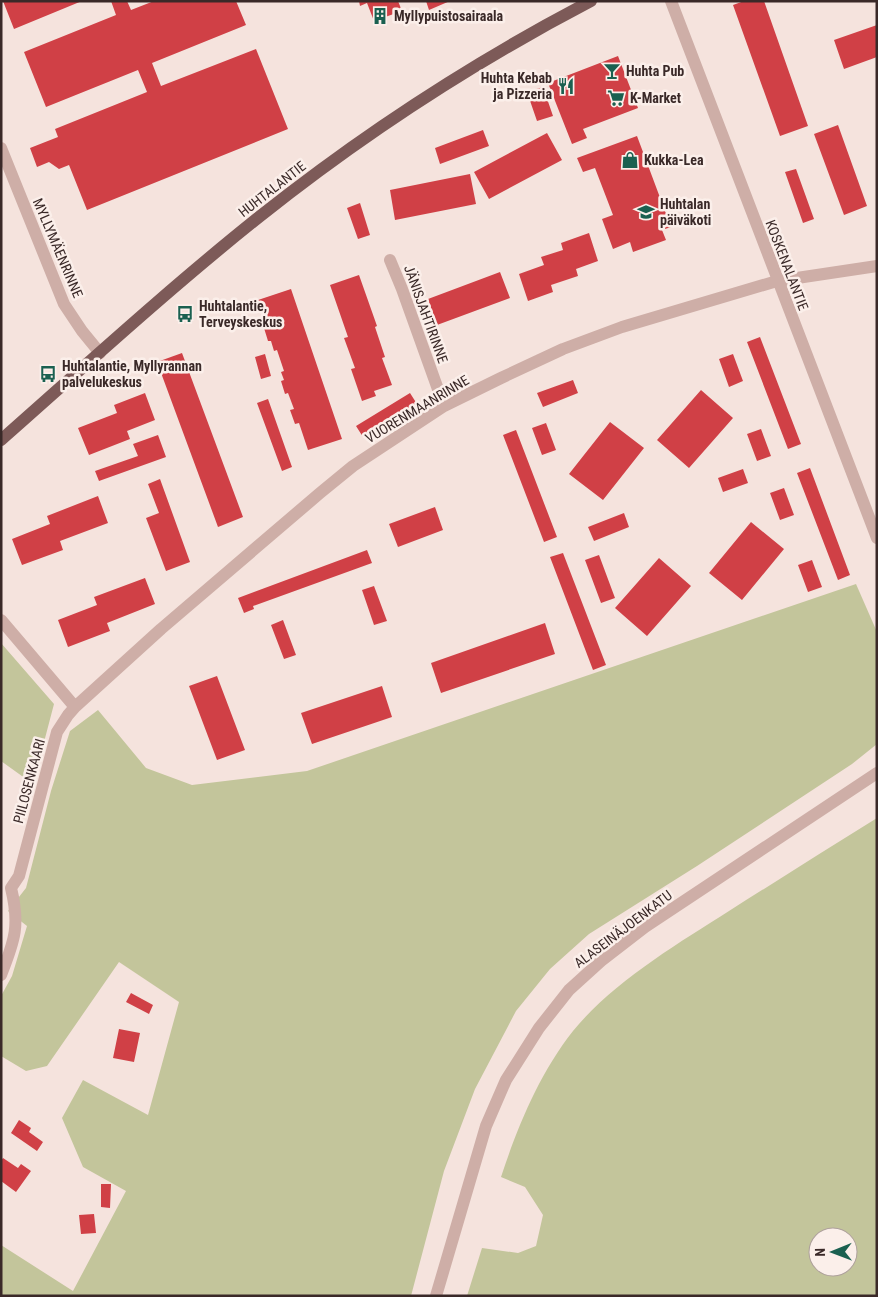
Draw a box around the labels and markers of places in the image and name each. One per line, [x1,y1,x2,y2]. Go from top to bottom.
building icon: Myllypuistosairaala [370,6,390,26]
place label: Myllypuistosairaala [394,8,504,24]
bar icon: Huhta Pub [602,61,622,81]
place label: Huhta Pub [626,63,684,79]
place label: Huhta Kebab ja Pizzeria [481,70,552,102]
restaurant icon: Huhta Kebab ja Pizzeria [556,76,576,96]
supermarket icon: K-Market [606,88,626,108]
place label: K-Market [630,90,681,106]
shop icon: Kukka-Lea [620,150,640,170]
place label: Kukka-Lea [644,152,704,168]
place label: Huhtalan päiväkoti [660,196,711,228]
school or university icon: Huhtalan päiväkoti [636,202,656,222]
place label: Huhtalantie, Terveyskeskus [199,298,282,330]
bus stop icon: Huhtalantie, Terveyskeskus [175,304,195,324]
place label: Huhtalantie, Myllyrannan palvelukeskus [62,358,202,390]
bus stop icon: Huhtalantie, Myllyrannan palvelukeskus [38,364,58,384]

